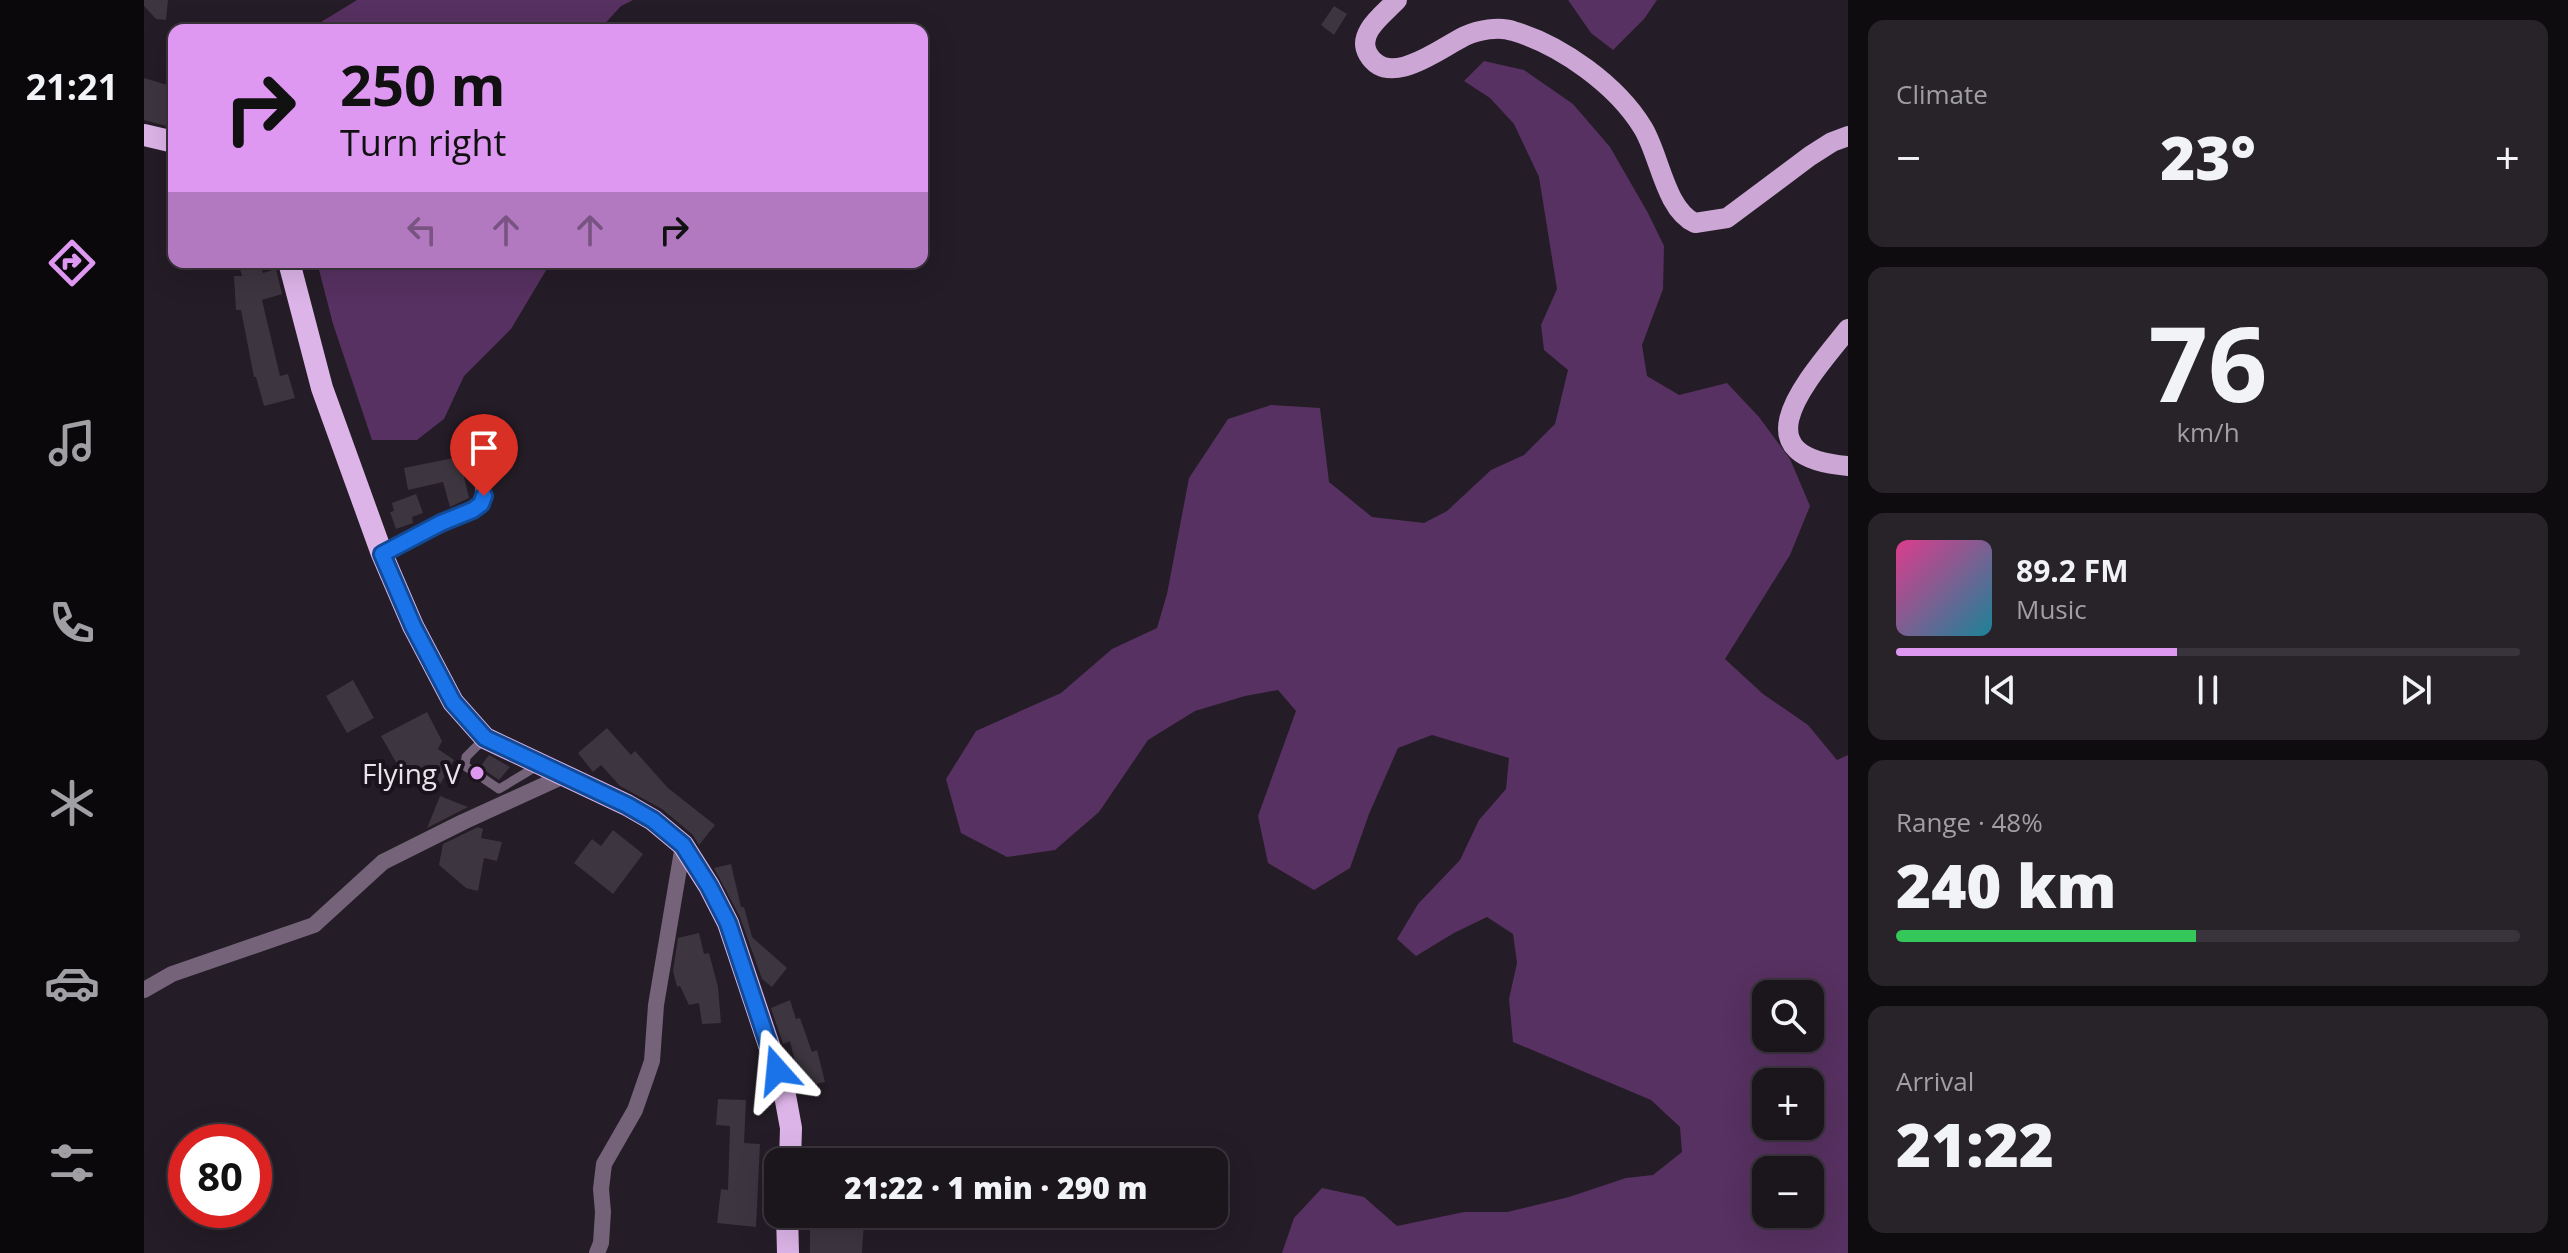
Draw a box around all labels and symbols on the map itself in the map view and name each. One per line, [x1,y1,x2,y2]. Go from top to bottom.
pin [450,414,518,496]
place label: Flying V [362,754,461,792]
marker: Flying V [468,764,486,782]
position arrow [735,1028,819,1112]
speed limit sign: 80 [168,1124,272,1228]

